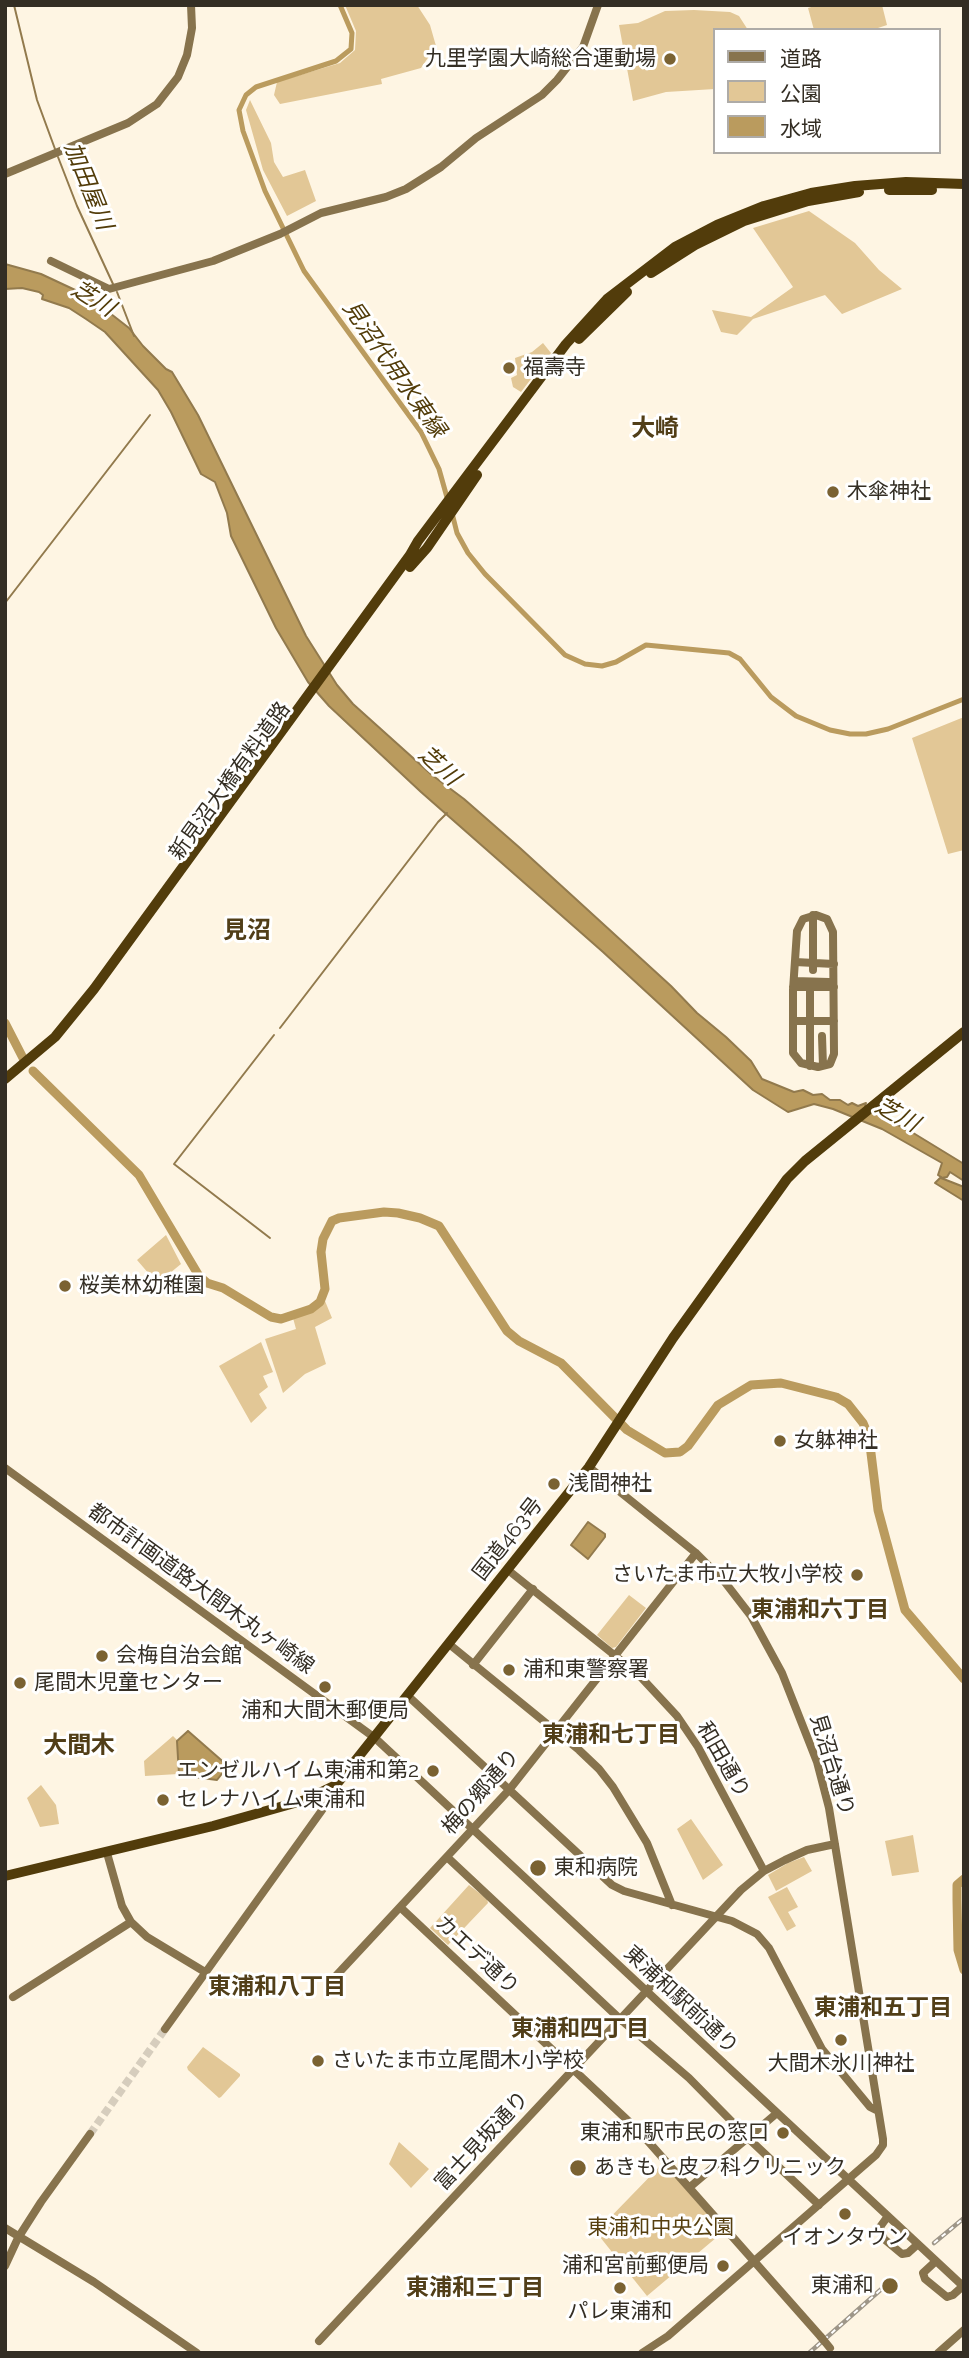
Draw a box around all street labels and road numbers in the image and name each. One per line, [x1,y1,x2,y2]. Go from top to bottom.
street label: 新見沼大橋有料道路 [164,697,296,865]
street label: 国道463号 [468,1492,548,1586]
street label: 都市計画道路大間木丸ヶ崎線 [83,1499,319,1679]
street label: 見沼台通り [805,1711,859,1819]
street label: 和田通り [691,1717,755,1803]
street label: 梅の郷通り [437,1744,525,1840]
street label: カエデ通り [430,1910,524,2000]
street label: 東浦和駅前通り [619,1941,743,2059]
street label: 富士見坂通り [430,2086,534,2196]

